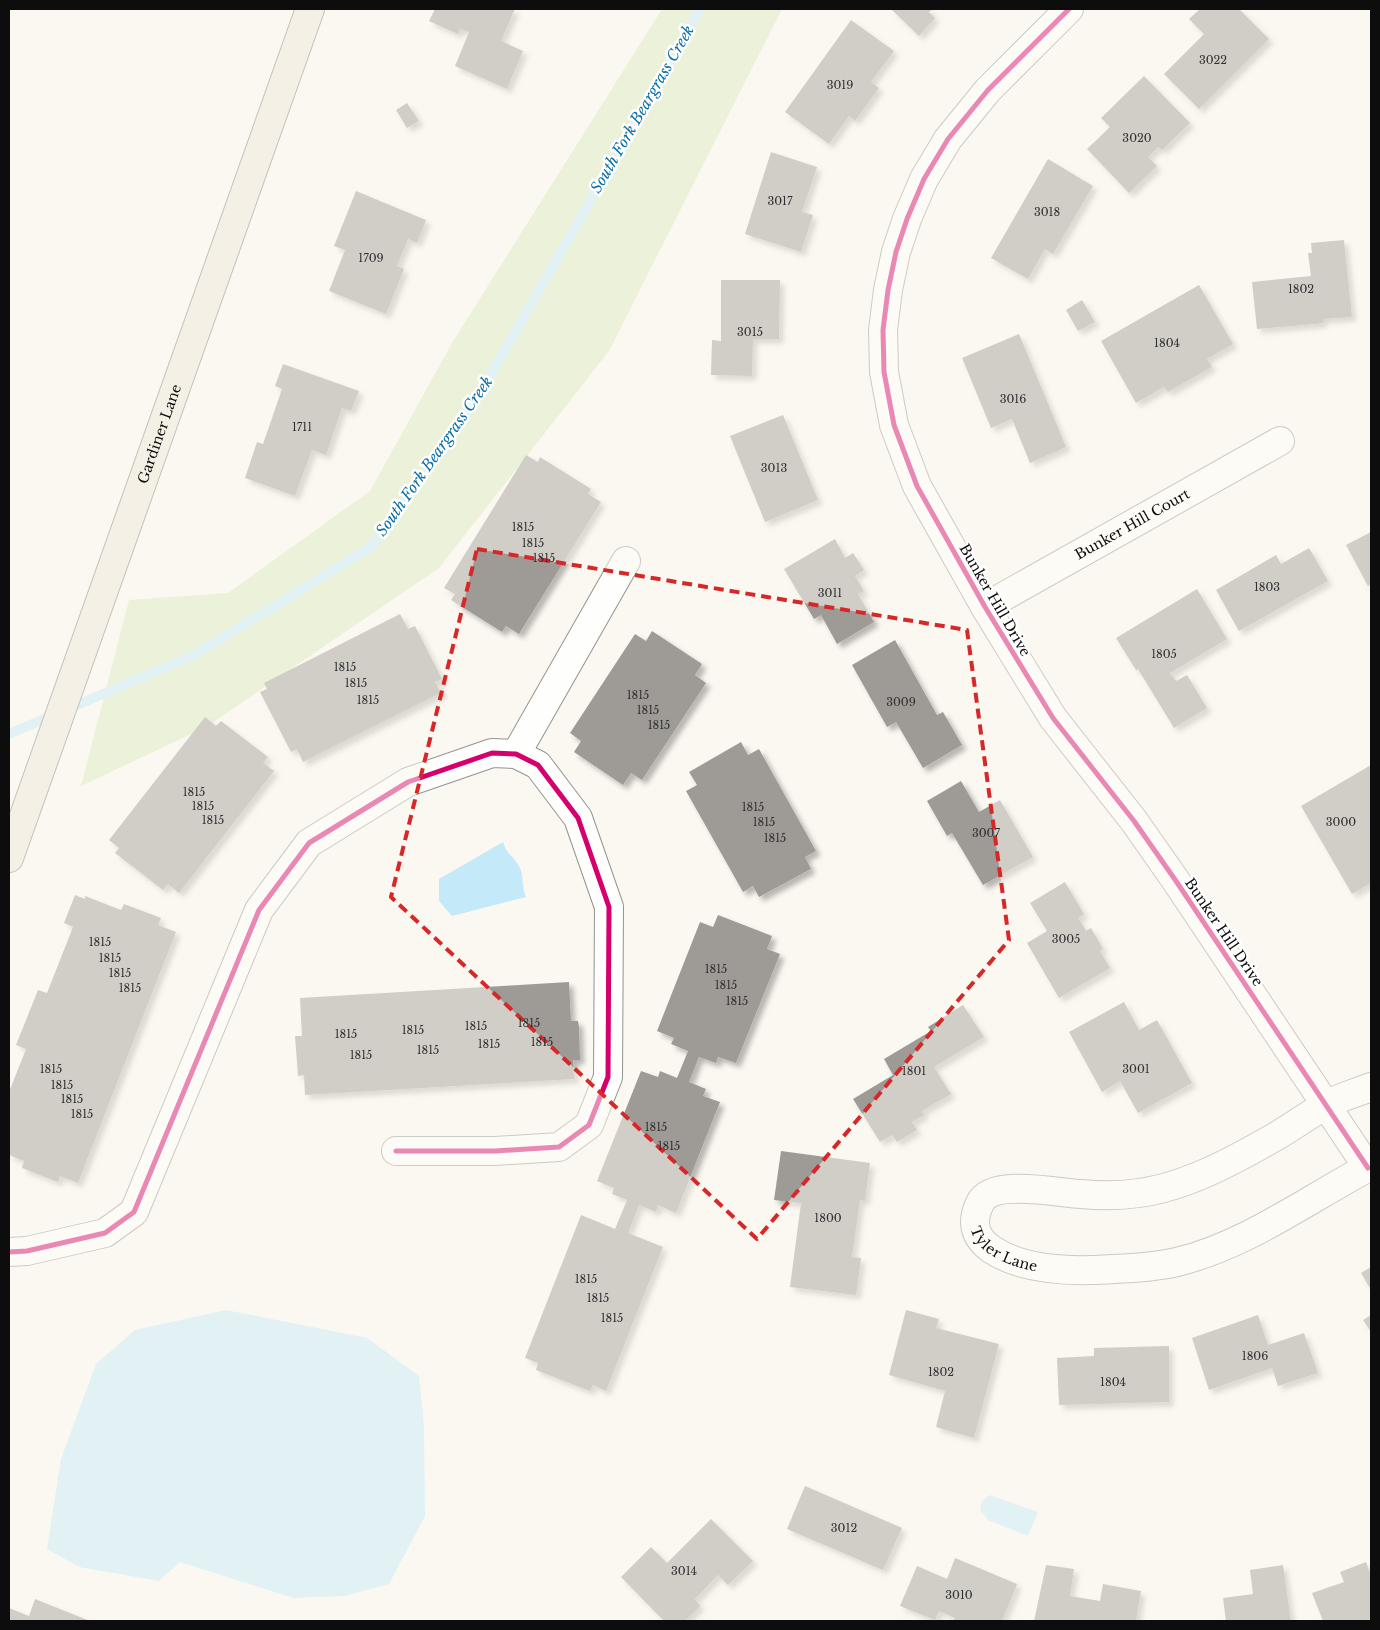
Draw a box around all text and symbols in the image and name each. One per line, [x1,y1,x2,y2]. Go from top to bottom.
water label: South Fork Beargrass Creek [586,22,698,196]
house number: 3022 [1199,53,1227,67]
house number: 3019 [827,78,853,92]
house number: 3020 [1122,131,1152,145]
house number: 3017 [767,194,793,208]
house number: 3018 [1034,205,1060,219]
house number: 1709 [358,251,384,265]
house number: 1802 [1288,282,1314,296]
house number: 3015 [737,325,763,339]
house number: 1804 [1154,336,1180,350]
water label: South Fork Beargrass Creek [372,373,496,539]
street label: Gardiner Lane [133,382,185,486]
house number: 3016 [1000,392,1026,406]
house number: 1711 [292,420,312,434]
house number: 3013 [761,461,787,475]
street label: Bunker Hill Court [1072,484,1193,564]
house number: 1815 [512,520,534,534]
house number: 1815 [522,536,544,550]
street label: Bunker Hill Drive [955,541,1035,659]
house number: 1815 [533,551,555,565]
house number: 1803 [1254,580,1280,594]
house number: 3011 [818,586,842,600]
house number: 1805 [1151,647,1177,661]
house number: 1815 [334,660,356,674]
house number: 1815 [345,676,367,690]
house number: 1815 [627,688,649,702]
house number: 1815 [357,693,379,707]
house number: 3009 [886,695,916,709]
house number: 1815 [637,703,659,717]
house number: 1815 [648,718,670,732]
house number: 1815 [183,785,205,799]
house number: 1815 [192,799,214,813]
house number: 1815 [742,800,764,814]
house number: 1815 [202,813,224,827]
house number: 1815 [753,815,775,829]
house number: 3000 [1326,815,1356,829]
house number: 3007 [972,826,1000,840]
house number: 1815 [764,831,786,845]
street label: Bunker Hill Drive [1181,874,1267,990]
house number: 3005 [1052,932,1080,946]
house number: 1815 [89,935,111,949]
house number: 1815 [99,951,121,965]
house number: 1815 [705,962,727,976]
house number: 1815 [109,966,131,980]
house number: 1815 [715,978,737,992]
house number: 1815 [119,981,141,995]
house number: 1815 [726,994,748,1008]
house number: 1815 [518,1016,540,1030]
house number: 1815 [465,1019,487,1033]
house number: 1815 [402,1023,424,1037]
house number: 1815 [335,1027,357,1041]
house number: 1815 [531,1035,553,1049]
house number: 1815 [478,1037,500,1051]
house number: 1815 [417,1043,439,1057]
house number: 1815 [350,1048,372,1062]
house number: 1815 [40,1062,62,1076]
house number: 3001 [1122,1062,1150,1076]
house number: 1801 [902,1064,926,1078]
house number: 1815 [51,1078,73,1092]
house number: 1815 [61,1092,83,1106]
house number: 1815 [71,1107,93,1121]
house number: 1815 [645,1120,667,1134]
house number: 1815 [658,1139,680,1153]
house number: 1800 [814,1211,842,1225]
street label: Tyler Lane [967,1224,1039,1275]
house number: 1815 [575,1272,597,1286]
house number: 1815 [587,1291,609,1305]
house number: 1815 [601,1311,623,1325]
house number: 1806 [1242,1349,1268,1363]
house number: 1802 [928,1365,954,1379]
house number: 1804 [1100,1375,1126,1389]
house number: 3012 [831,1521,857,1535]
house number: 3014 [671,1564,697,1578]
house number: 3010 [945,1588,973,1602]

